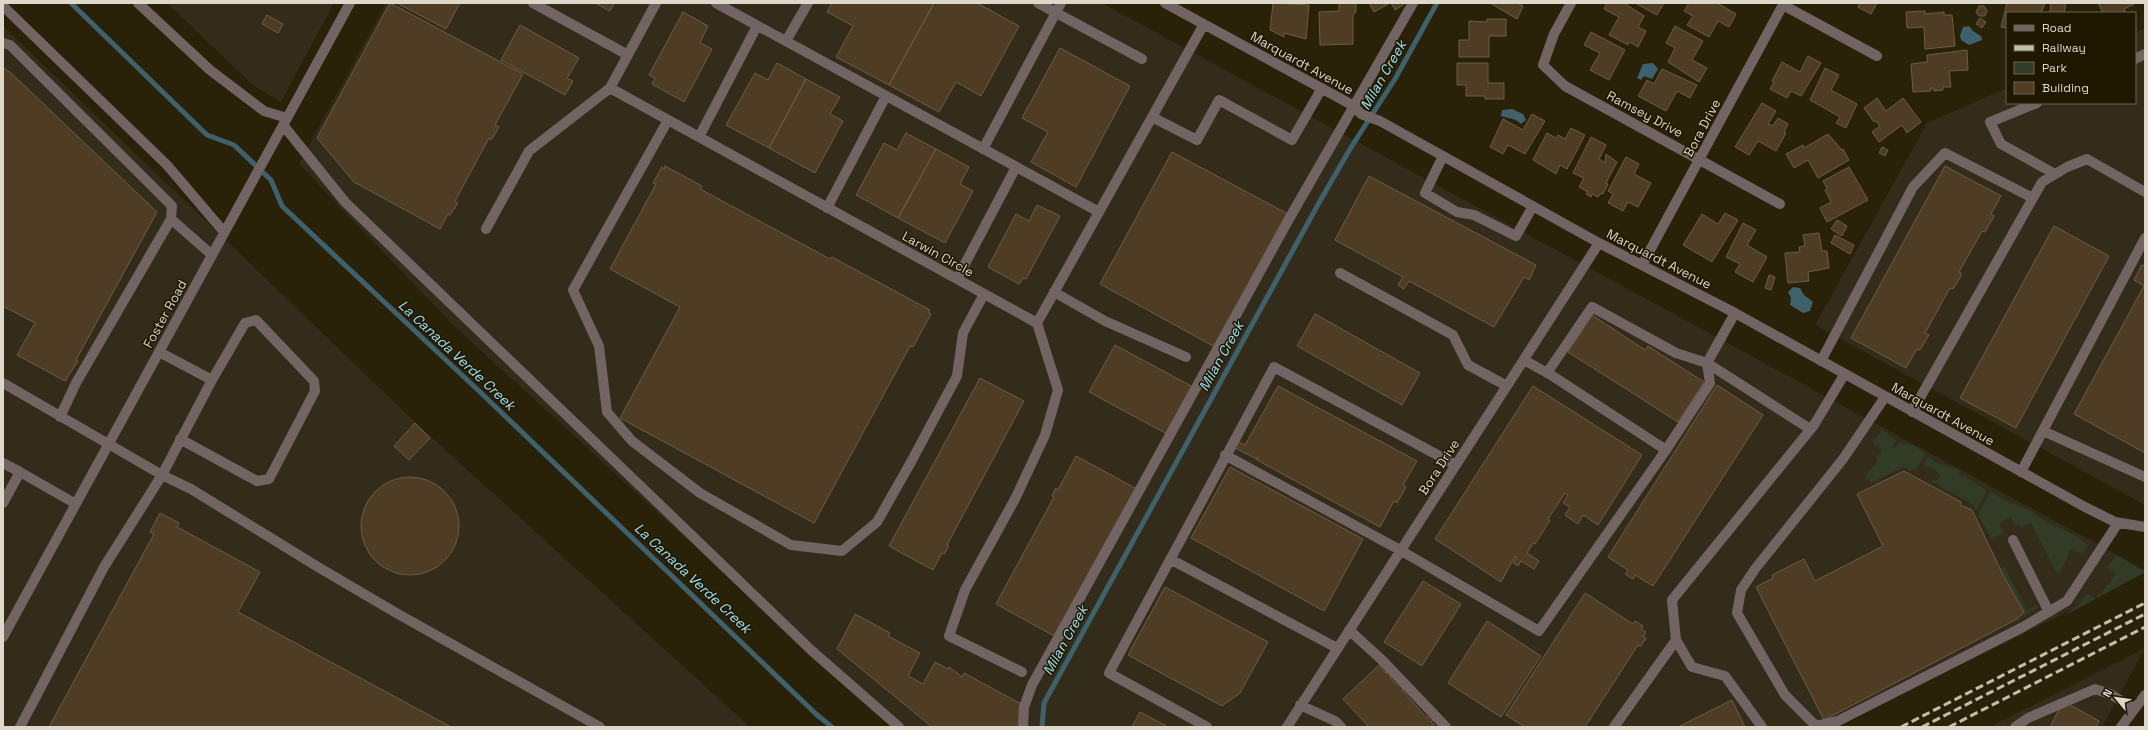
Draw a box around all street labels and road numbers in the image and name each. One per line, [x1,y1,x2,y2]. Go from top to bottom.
street label: Marquardt Avenue [1247,28,1357,98]
street label: Ramsey Drive [1604,87,1686,141]
street label: Bora Drive [1680,96,1724,160]
street label: Marquardt Avenue [1604,225,1714,293]
street label: Larwin Circle [899,227,977,281]
street label: Foster Road [139,277,191,351]
street label: Marquardt Avenue [1888,379,1998,449]
street label: Bora Drive [1415,436,1463,498]

